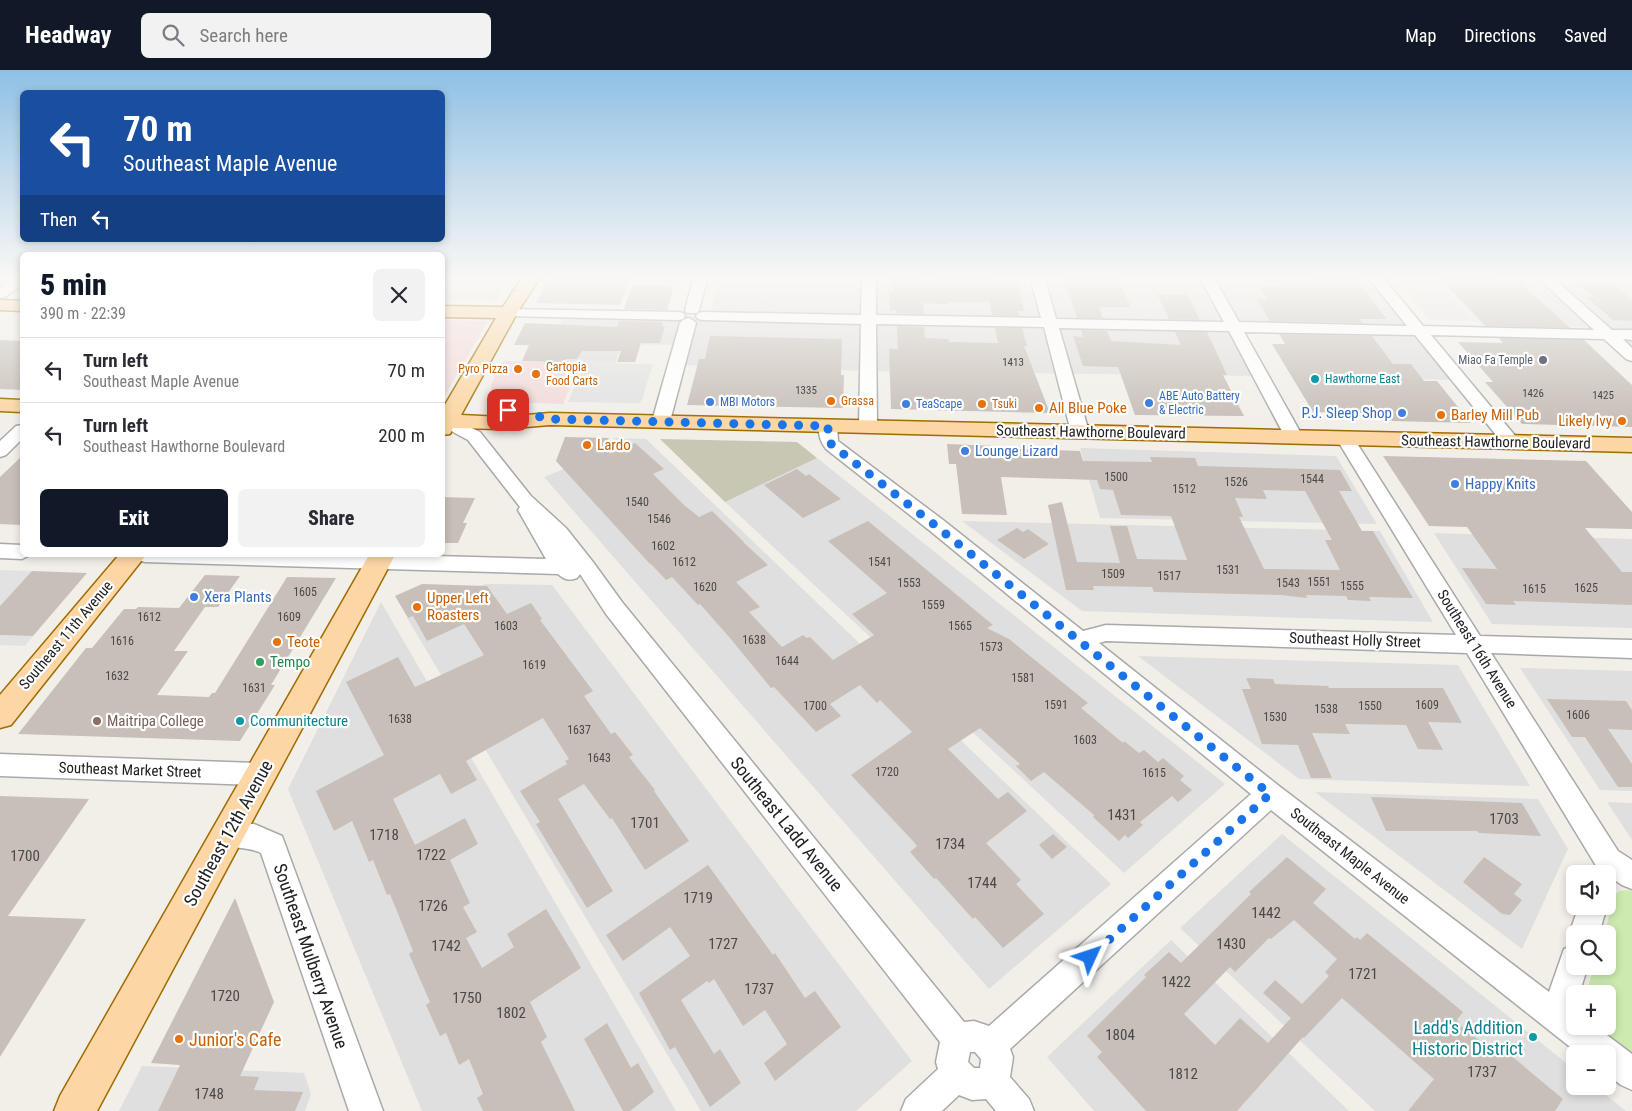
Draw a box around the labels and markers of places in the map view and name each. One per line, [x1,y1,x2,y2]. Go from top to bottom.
place label: Miao Fa Temple [1458,353,1533,367]
marker: Miao Fa Temple [1537,354,1549,366]
place label: Cartopia Food Carts [546,360,598,388]
place label: Pyro Pizza [458,362,508,376]
marker: Pyro Pizza [512,363,524,375]
marker: Cartopia Food Carts [530,368,542,380]
place label: Hawthorne East [1325,372,1400,386]
marker: Hawthorne East [1309,373,1321,385]
pin [487,389,529,431]
place label: ABE Auto Battery & Electric [1159,389,1240,417]
place label: Grassa [841,394,874,408]
place label: MBI Motors [720,395,775,409]
marker: Grassa [825,395,837,407]
marker: MBI Motors [704,396,716,408]
place label: TeaScape [916,397,962,411]
place label: Tsuki [992,397,1017,411]
marker: ABE Auto Battery & Electric [1143,397,1155,409]
marker: TeaScape [900,398,912,410]
marker: Tsuki [976,398,988,410]
place label: All Blue Poke [1049,399,1127,417]
marker: All Blue Poke [1033,402,1045,414]
place label: P.J. Sleep Shop [1301,404,1392,422]
place label: Barley Mill Pub [1451,406,1539,424]
marker: P.J. Sleep Shop [1396,407,1408,419]
marker: Barley Mill Pub [1435,409,1447,421]
place label: Likely Ivy [1558,412,1612,430]
marker: Likely Ivy [1616,415,1628,427]
place label: Lardo [597,436,631,454]
marker: Lardo [581,439,593,451]
place label: Lounge Lizard [975,442,1058,460]
marker: Lounge Lizard [959,445,971,457]
place label: Happy Knits [1465,475,1536,493]
marker: Happy Knits [1449,478,1461,490]
place label: Xera Plants [204,588,272,606]
place label: Upper Left Roasters [427,589,489,624]
marker: Xera Plants [188,591,200,603]
marker: Upper Left Roasters [411,601,423,613]
place label: Teote [287,633,320,651]
marker: Teote [271,636,283,648]
place label: Tempo [270,653,310,671]
marker: Tempo [254,656,266,668]
place label: Maitripa College [107,712,204,730]
place label: Communitecture [250,712,348,730]
marker: Maitripa College [91,715,103,727]
marker: Communitecture [234,715,246,727]
place label: Ladd's Addition Historic District [1412,1017,1523,1059]
place label: Junior's Cafe [189,1029,281,1050]
marker: Ladd's Addition Historic District [1527,1031,1539,1043]
marker: Junior's Cafe [173,1033,185,1045]

